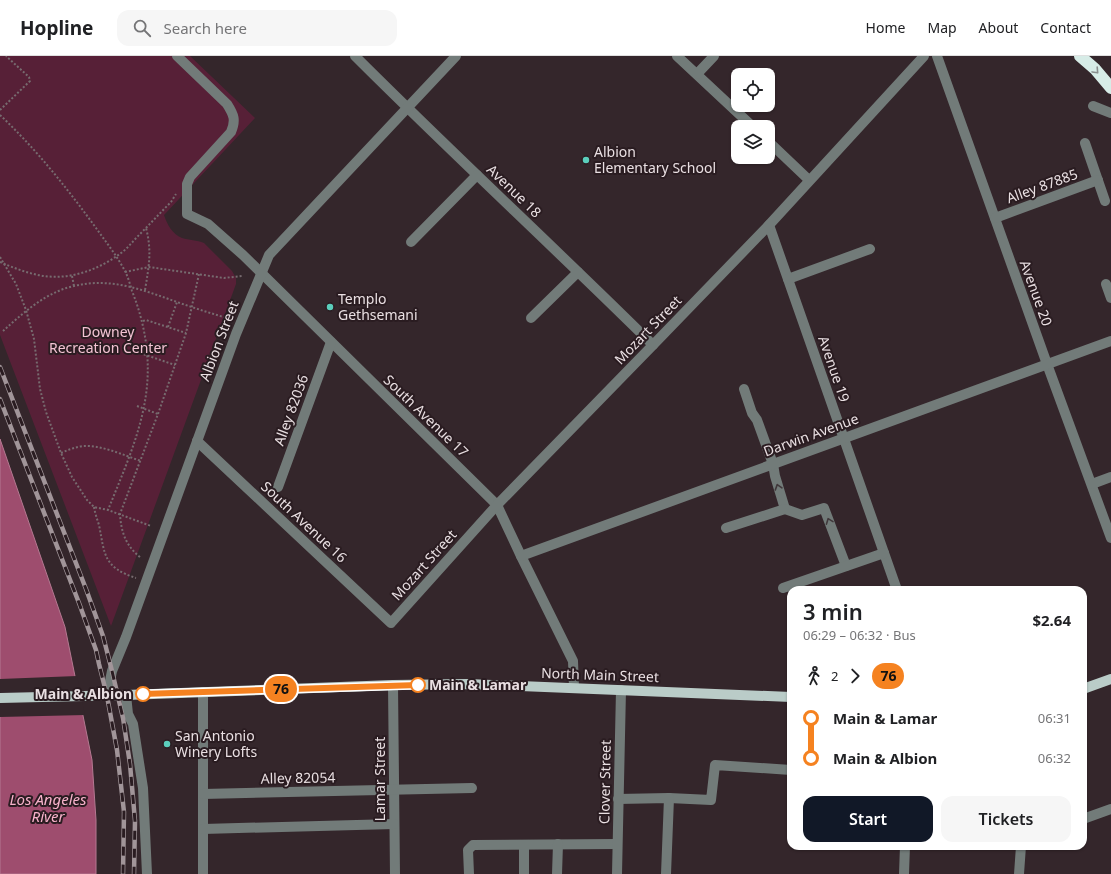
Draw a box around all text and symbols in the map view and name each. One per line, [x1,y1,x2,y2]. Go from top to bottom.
search box [117,10,397,46]
text: Hopline [20,15,93,41]
icon: search [131,17,153,39]
text: Search here [163,18,247,38]
text: Home [866,18,905,37]
text: Map [927,18,957,37]
text: About [979,18,1018,37]
text: Contact [1040,18,1091,37]
one-way arrow [1092,66,1099,74]
map controls [731,68,775,164]
button: locate [731,68,775,112]
button: layers [731,120,775,164]
place label: Albion Elementary School [594,142,716,177]
marker: Albion Elementary School [581,155,591,165]
street label: Avenue 18 [483,160,546,221]
street label: Alley 87885 [1004,164,1080,207]
street label: Avenue 20 [1016,257,1057,328]
place label: Templo Gethsemani [338,289,418,324]
street label: Mozart Street [610,291,685,368]
street label: Albion Street [194,298,243,384]
marker: Templo Gethsemani [325,302,335,312]
park label: Downey Recreation Center [49,322,167,357]
street label: Avenue 19 [814,333,855,404]
street label: South Avenue 17 [380,370,473,461]
street label: Alley 82036 [269,372,312,448]
street label: Darwin Avenue [761,408,861,461]
street label: South Avenue 16 [257,477,351,566]
one-way arrow [774,483,783,490]
one-way arrow [826,518,834,525]
street label: Mozart Street [387,525,460,604]
text: 3 min [803,596,863,626]
text: $2.64 [1032,610,1071,630]
text: 06:29 – 06:32 · Bus [803,626,916,644]
street label: North Main Street [541,663,659,686]
icon: walk [803,665,825,687]
icon: forward [844,665,866,687]
text: 76 [880,666,896,685]
text: 2 [831,667,838,685]
place label: Main & Lamar [429,675,527,694]
line badge: 76 [263,676,299,702]
marker: Main & Lamar [410,677,426,693]
text: 76 [273,679,289,698]
place label: Main & Albion [35,684,132,703]
marker: Main & Albion [135,686,151,702]
text: Main & Lamar [833,708,937,728]
text: 06:31 [1038,709,1071,727]
place label: San Antonio Winery Lofts [175,726,257,761]
street label: Lamar Street [370,737,389,821]
marker: San Antonio Winery Lofts [162,739,172,749]
street label: Clover Street [594,740,615,824]
text: Main & Albion [833,748,937,768]
text: 06:32 [1038,749,1071,767]
street label: Alley 82054 [261,767,335,788]
water label: Los Angeles River [9,789,87,826]
button: Start [803,796,933,842]
button: Tickets [941,796,1071,842]

